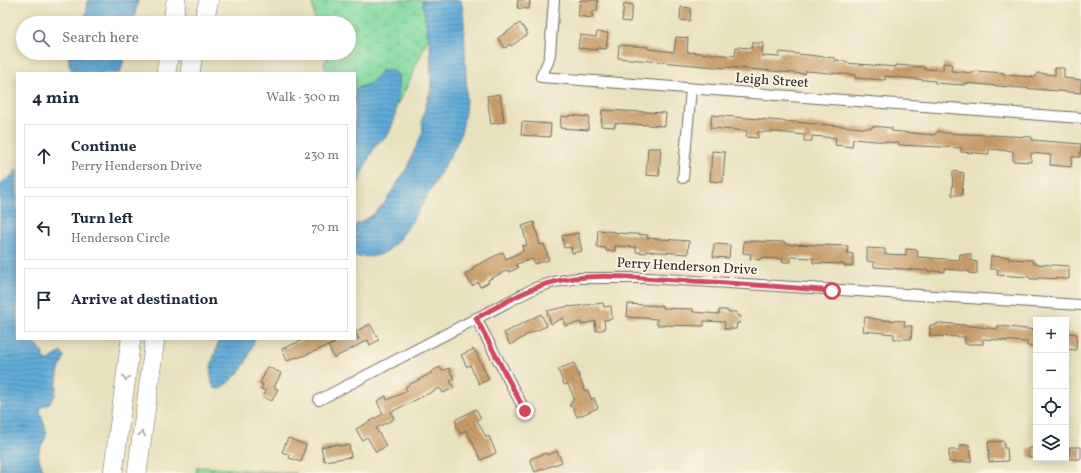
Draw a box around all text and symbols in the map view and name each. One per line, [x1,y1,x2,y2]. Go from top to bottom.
search box [16,16,356,60]
icon: search [30,27,52,49]
text: Search here [62,28,139,49]
street label: Leigh Street [735,69,809,93]
text: 4 min [32,87,79,110]
text: Walk · 300 m [266,89,340,107]
text: Continue [71,137,136,158]
icon: ahead [33,145,55,167]
text: 230 m [304,147,339,165]
text: Perry Henderson Drive [71,158,202,176]
text: Turn left [71,209,133,230]
icon: left [33,217,55,239]
text: 70 m [311,219,339,237]
text: Henderson Circle [71,230,170,248]
street label: Perry Henderson Drive [616,254,758,280]
route start [823,282,841,300]
icon: arrive [33,289,55,311]
text: Arrive at destination [71,290,218,311]
map controls [1033,317,1069,461]
button: + [1033,317,1069,353]
button: − [1033,353,1069,389]
one-way arrow [122,375,131,381]
button: locate [1033,389,1069,425]
route end [516,402,534,420]
button: layers [1033,425,1069,461]
one-way arrow [137,431,146,437]

